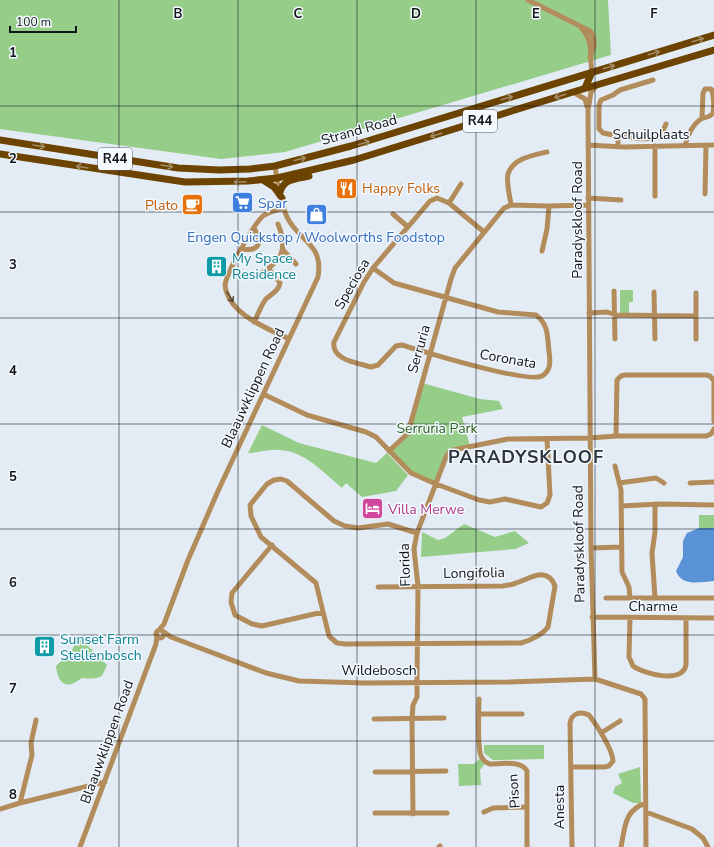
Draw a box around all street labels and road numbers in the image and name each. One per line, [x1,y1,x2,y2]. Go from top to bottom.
street label: Strand Road [319,110,399,150]
road number: R44 [463,110,497,132]
street label: Schuilplaats [612,125,690,144]
road number: R44 [98,148,132,170]
street label: Paradyskloof Road [568,161,587,279]
street label: Speciosa [330,255,374,313]
street label: Serruria [403,323,435,375]
street label: Blaauwklippen Road [217,325,289,451]
street label: Coronata [478,345,538,373]
street label: Paradyskloof Road [568,485,590,603]
street label: Florida [395,543,415,587]
street label: Longifolia [443,563,505,583]
street label: Charme [628,597,678,616]
street label: Wildebosch [341,661,417,680]
street label: Blaauwklippen Road [76,677,138,807]
street label: Pison [503,773,525,809]
street label: Anesta [550,785,569,829]

